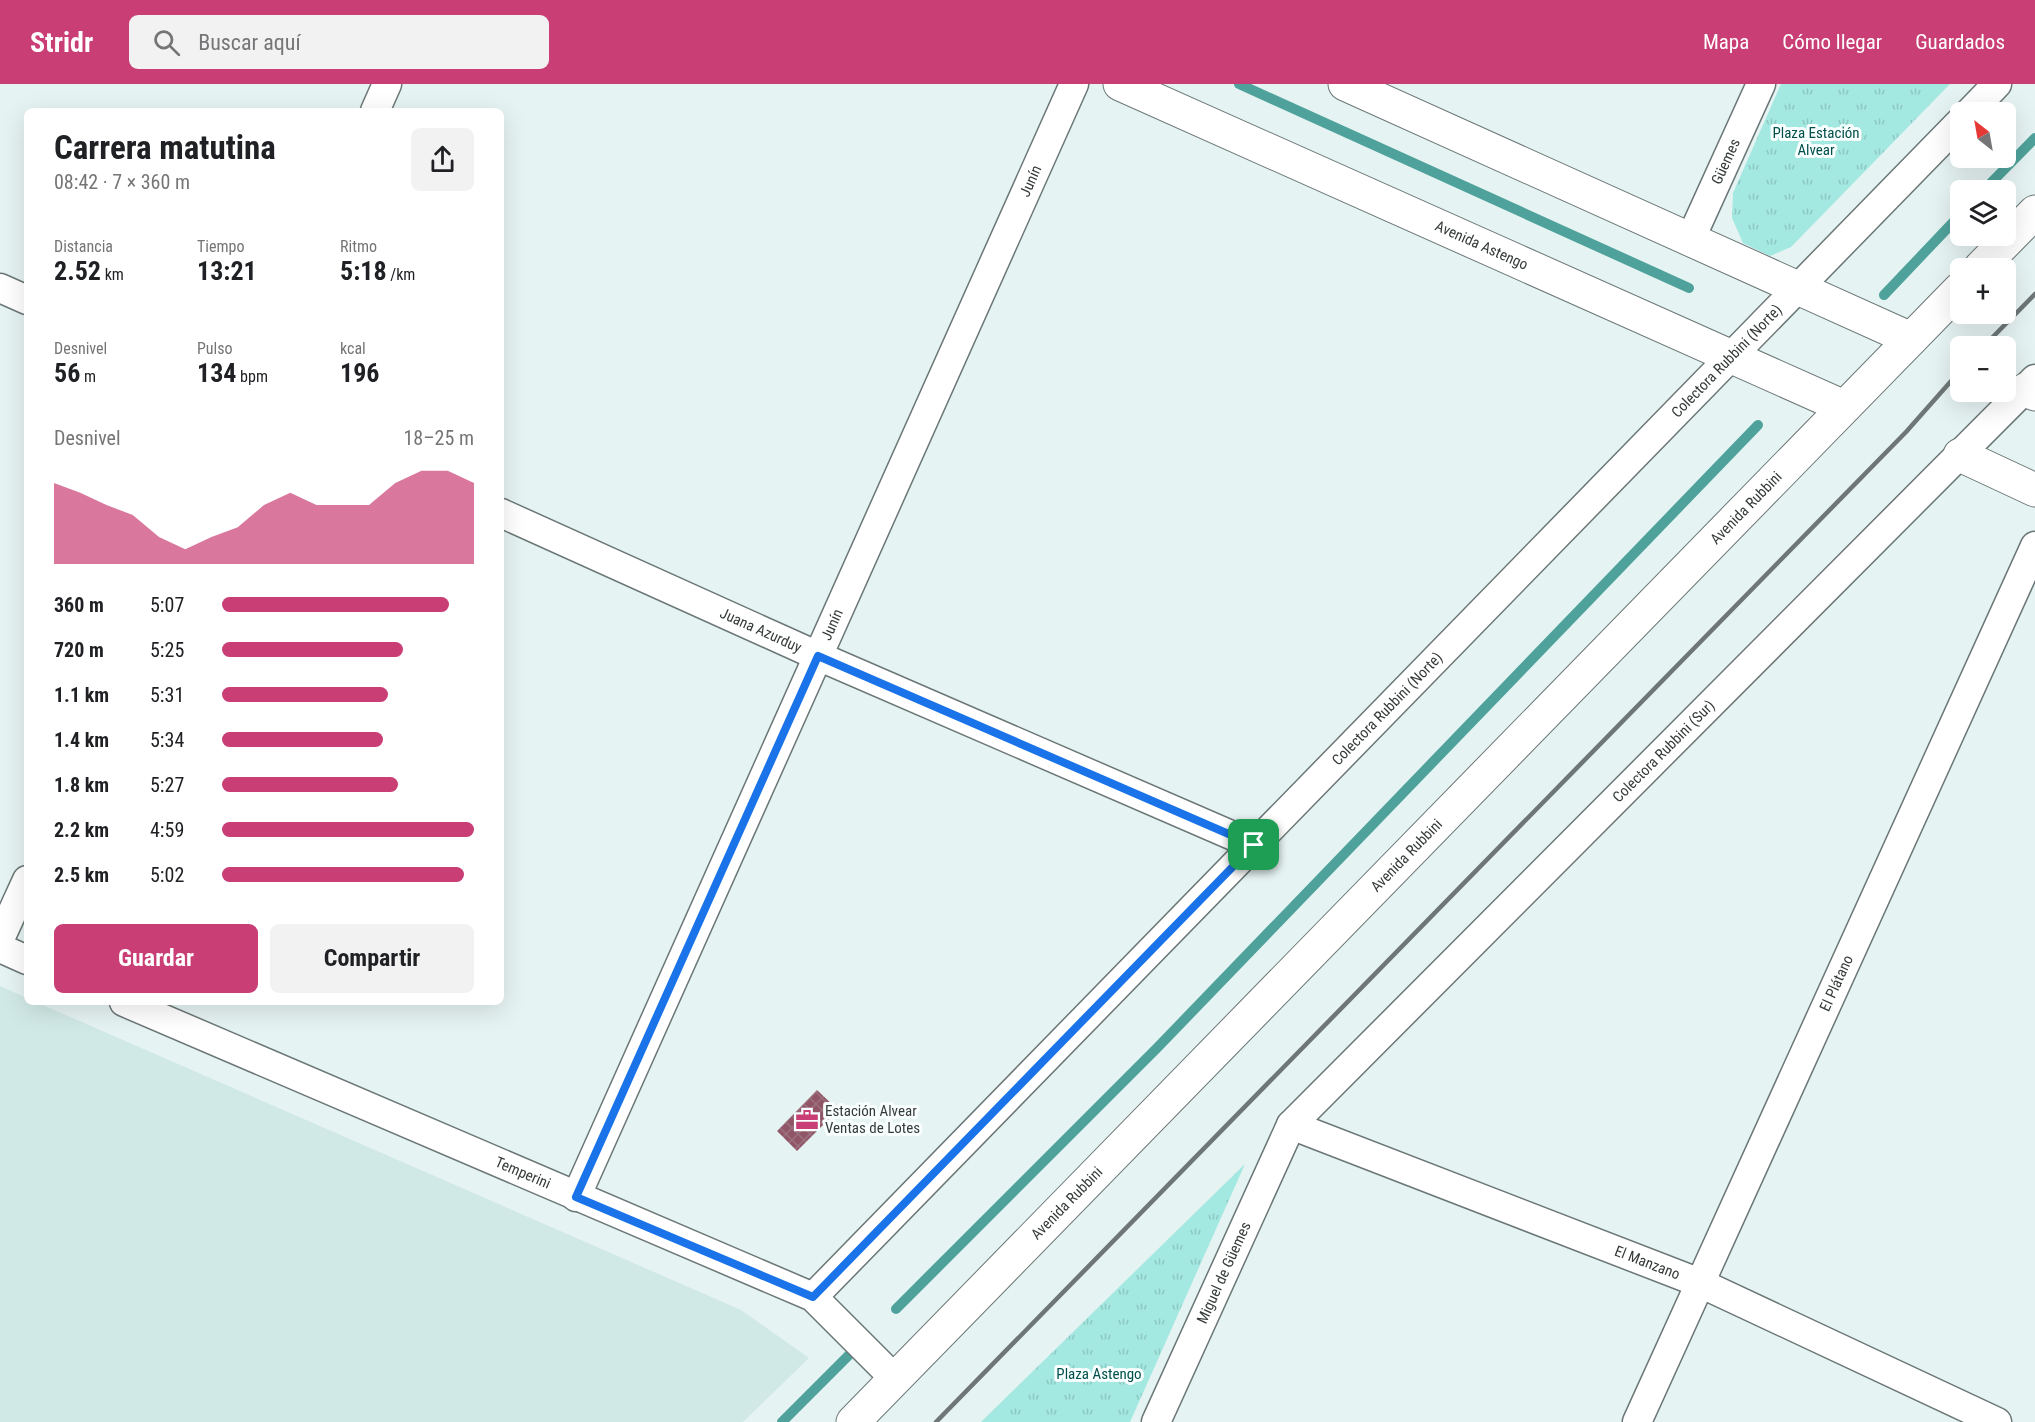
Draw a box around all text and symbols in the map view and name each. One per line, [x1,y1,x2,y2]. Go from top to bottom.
search box [129,15,549,69]
text: Stridr [30,26,93,59]
icon: search [150,26,183,59]
text: Buscar aquí [198,30,301,55]
text: Mapa [1703,30,1749,54]
text: Cómo llegar [1782,30,1882,54]
text: Guardados [1915,30,2005,54]
north arrow [1950,102,2016,168]
map controls [1950,102,2016,402]
park label: Plaza Estación Alvear [1772,124,1860,159]
text: Carrera matutina [54,128,276,167]
button: share [411,128,474,191]
street label: Güemes [1708,136,1744,187]
street label: Junín [1016,163,1045,200]
text: 08:42 · 7 × 360 m [54,170,190,194]
button: layers [1950,180,2016,246]
street label: Avenida Astengo [1432,217,1531,274]
text: Distancia [54,237,113,256]
text: Tiempo [197,237,244,256]
text: Ritmo [340,237,377,256]
text: 2.52 [54,256,101,286]
text: 13:21 [197,256,257,286]
text: 5:18 [340,256,387,286]
button: + [1950,258,2016,324]
text: km [101,265,124,284]
text: /km [387,265,415,284]
street label: Colectora Rubbini (Norte) [1668,301,1786,421]
button: − [1950,336,2016,402]
text: Desnivel [54,339,107,358]
text: Pulso [197,339,233,358]
text: kcal [340,339,366,358]
text: 56 [54,358,80,388]
text: 134 [197,358,236,388]
text: 196 [340,358,379,388]
text: m [80,367,96,386]
text: bpm [236,367,268,386]
text: Desnivel [54,426,121,450]
text: 18–25 m [403,426,474,450]
street label: Avenida Rubbini [1707,468,1786,548]
text: 360 m [54,593,104,617]
text: 5:07 [150,593,184,617]
street label: Juana Azurduy [717,604,804,656]
street label: Junín [817,606,847,643]
text: 720 m [54,638,104,662]
text: 5:25 [150,638,184,662]
street label: Colectora Rubbini (Norte) [1328,649,1446,769]
text: 1.1 km [54,683,109,707]
text: 5:31 [150,683,184,707]
street label: Colectora Rubbini (Sur) [1609,696,1718,806]
text: 1.4 km [54,728,109,752]
text: 5:34 [150,728,184,752]
text: 1.8 km [54,773,109,797]
text: 5:27 [150,773,184,797]
street label: Avenida Rubbini [1367,815,1446,896]
text: 2.2 km [54,818,109,842]
text: 4:59 [150,818,184,842]
pin [1228,819,1279,870]
icon: arrive [1237,828,1270,861]
text: 2.5 km [54,863,109,887]
text: 5:02 [150,863,184,887]
button: Guardar [54,924,258,993]
button: Compartir [270,924,474,993]
street label: El Plátano [1816,952,1857,1014]
place label: Estación Alvear Ventas de Lotes [825,1102,920,1137]
office icon: Estación Alvear Ventas de Lotes [794,1107,820,1133]
street label: Temperini [492,1153,553,1193]
street label: Avenida Rubbini [1027,1163,1106,1243]
street label: Miguel de Güemes [1193,1219,1255,1326]
street label: El Manzano [1612,1242,1683,1283]
park label: Plaza Astengo [1056,1365,1142,1383]

